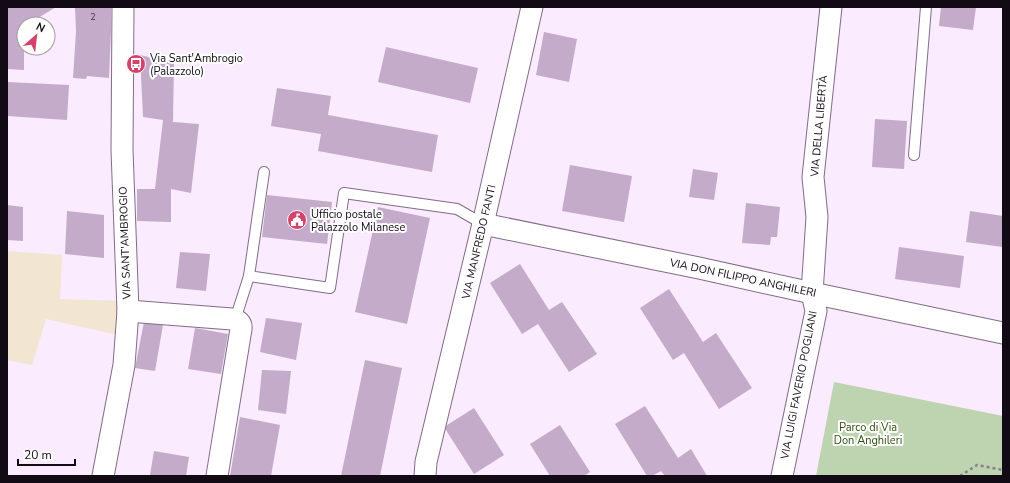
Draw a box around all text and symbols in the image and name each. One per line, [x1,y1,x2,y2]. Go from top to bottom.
house number: 2 [90,11,96,23]
north arrow [16,16,56,56]
text: N [33,19,48,36]
place label: Via Sant'Ambrogio (Palazzolo) [149,51,243,79]
bus stop icon: Via Sant'Ambrogio (Palazzolo) [125,53,147,75]
street label: VIA DELLA LIBERTÀ [806,74,831,178]
street label: VIA MANFREDO FANTI [458,183,499,302]
street label: VIA SANT'AMBROGIO [116,186,135,301]
place label: Ufficio postale Palazzolo Milanese [311,207,405,235]
public building icon: Ufficio postale Palazzolo Milanese [286,209,308,231]
street label: VIA DON FILIPPO ANGHILERI [667,255,818,301]
street label: VIA LUIGI FAVERIO POGLIANI [777,310,821,461]
park label: Parco di Via Don Anghileri [834,420,902,448]
scale bar [18,441,75,467]
text: 20 m [24,447,52,463]

